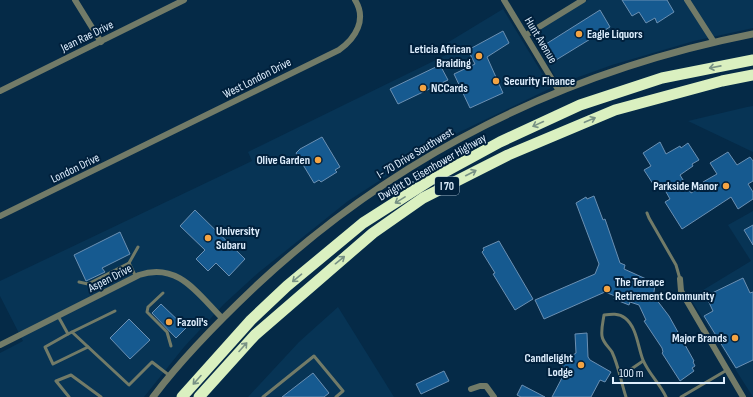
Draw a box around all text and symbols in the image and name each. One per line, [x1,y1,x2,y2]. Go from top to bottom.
street label: Hunt Avenue [521,14,560,66]
street label: Jean Rae Drive [58,17,116,56]
place label: Eagle Liquors [587,27,643,42]
marker: Eagle Liquors [574,29,584,39]
place label: Leticia African Braiding [410,42,471,71]
marker: Leticia African Braiding [474,51,484,61]
street label: West London Drive [221,55,294,102]
one-way arrow [709,63,722,71]
place label: Security Finance [504,74,575,89]
marker: Security Finance [491,76,501,86]
place label: NCCards [431,81,468,96]
marker: NCCards [418,83,428,93]
one-way arrow [583,116,595,124]
one-way arrow [533,121,545,128]
street label: I- 70 Drive Southwest [374,124,457,182]
street label: Dwight D. Eisenhower Highway [375,130,489,205]
street label: London Drive [48,150,102,187]
place label: Olive Garden [256,153,310,168]
marker: Olive Garden [313,155,323,165]
one-way arrow [465,169,477,177]
road number: I 70 [435,177,459,195]
place label: Parkside Manor [653,179,718,194]
marker: Parkside Manor [721,181,731,191]
one-way arrow [394,196,406,204]
place label: University Subaru [216,224,260,253]
marker: University Subaru [203,233,213,243]
one-way arrow [334,256,345,264]
street label: Aspen Drive [85,261,135,296]
one-way arrow [291,274,302,283]
place label: The Terrace Retirement Community [615,275,715,304]
marker: The Terrace Retirement Community [602,284,612,294]
place label: Fazoli's [177,315,208,330]
marker: Fazoli's [164,317,174,327]
place label: Major Brands [672,331,727,346]
marker: Major Brands [730,333,740,343]
one-way arrow [239,342,248,352]
place label: Candlelight Lodge [524,351,573,380]
scale bar [613,359,724,385]
marker: Candlelight Lodge [576,360,586,370]
text: 100 m [619,366,644,381]
one-way arrow [193,375,202,385]

